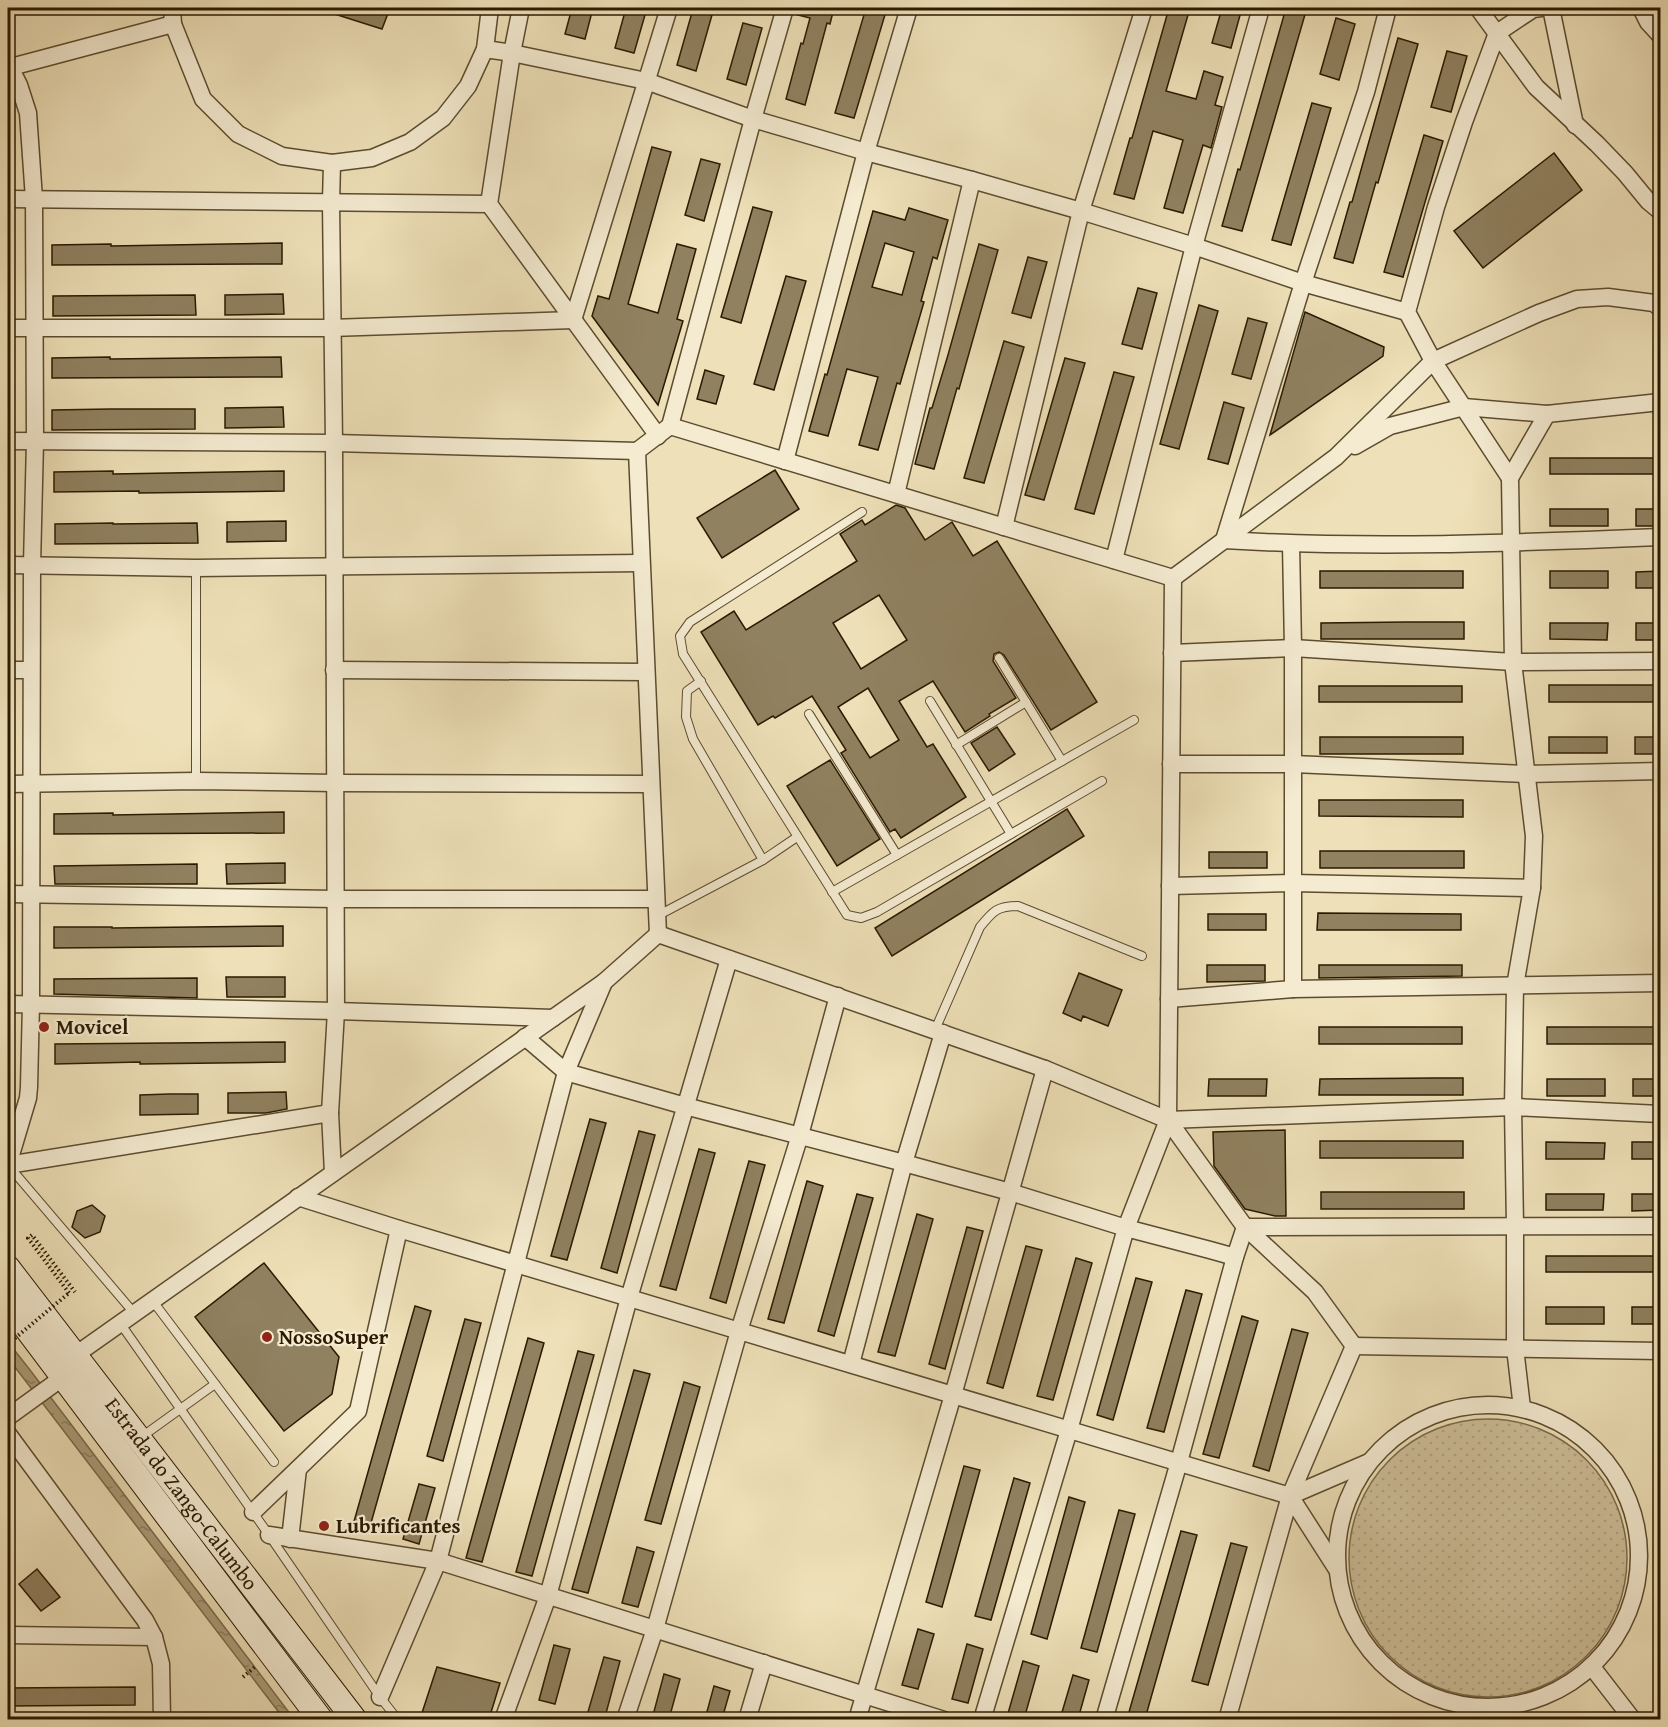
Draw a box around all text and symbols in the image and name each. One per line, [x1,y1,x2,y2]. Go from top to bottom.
place label: Movicel [56,1011,129,1042]
marker: Movicel [37,1020,51,1034]
place label: NossoSuper [279,1321,389,1352]
marker: NossoSuper [260,1330,274,1344]
street label: Estrada do Zango-Calumbo [98,1391,266,1597]
place label: Lubrificantes [336,1510,461,1541]
marker: Lubrificantes [317,1519,331,1533]

